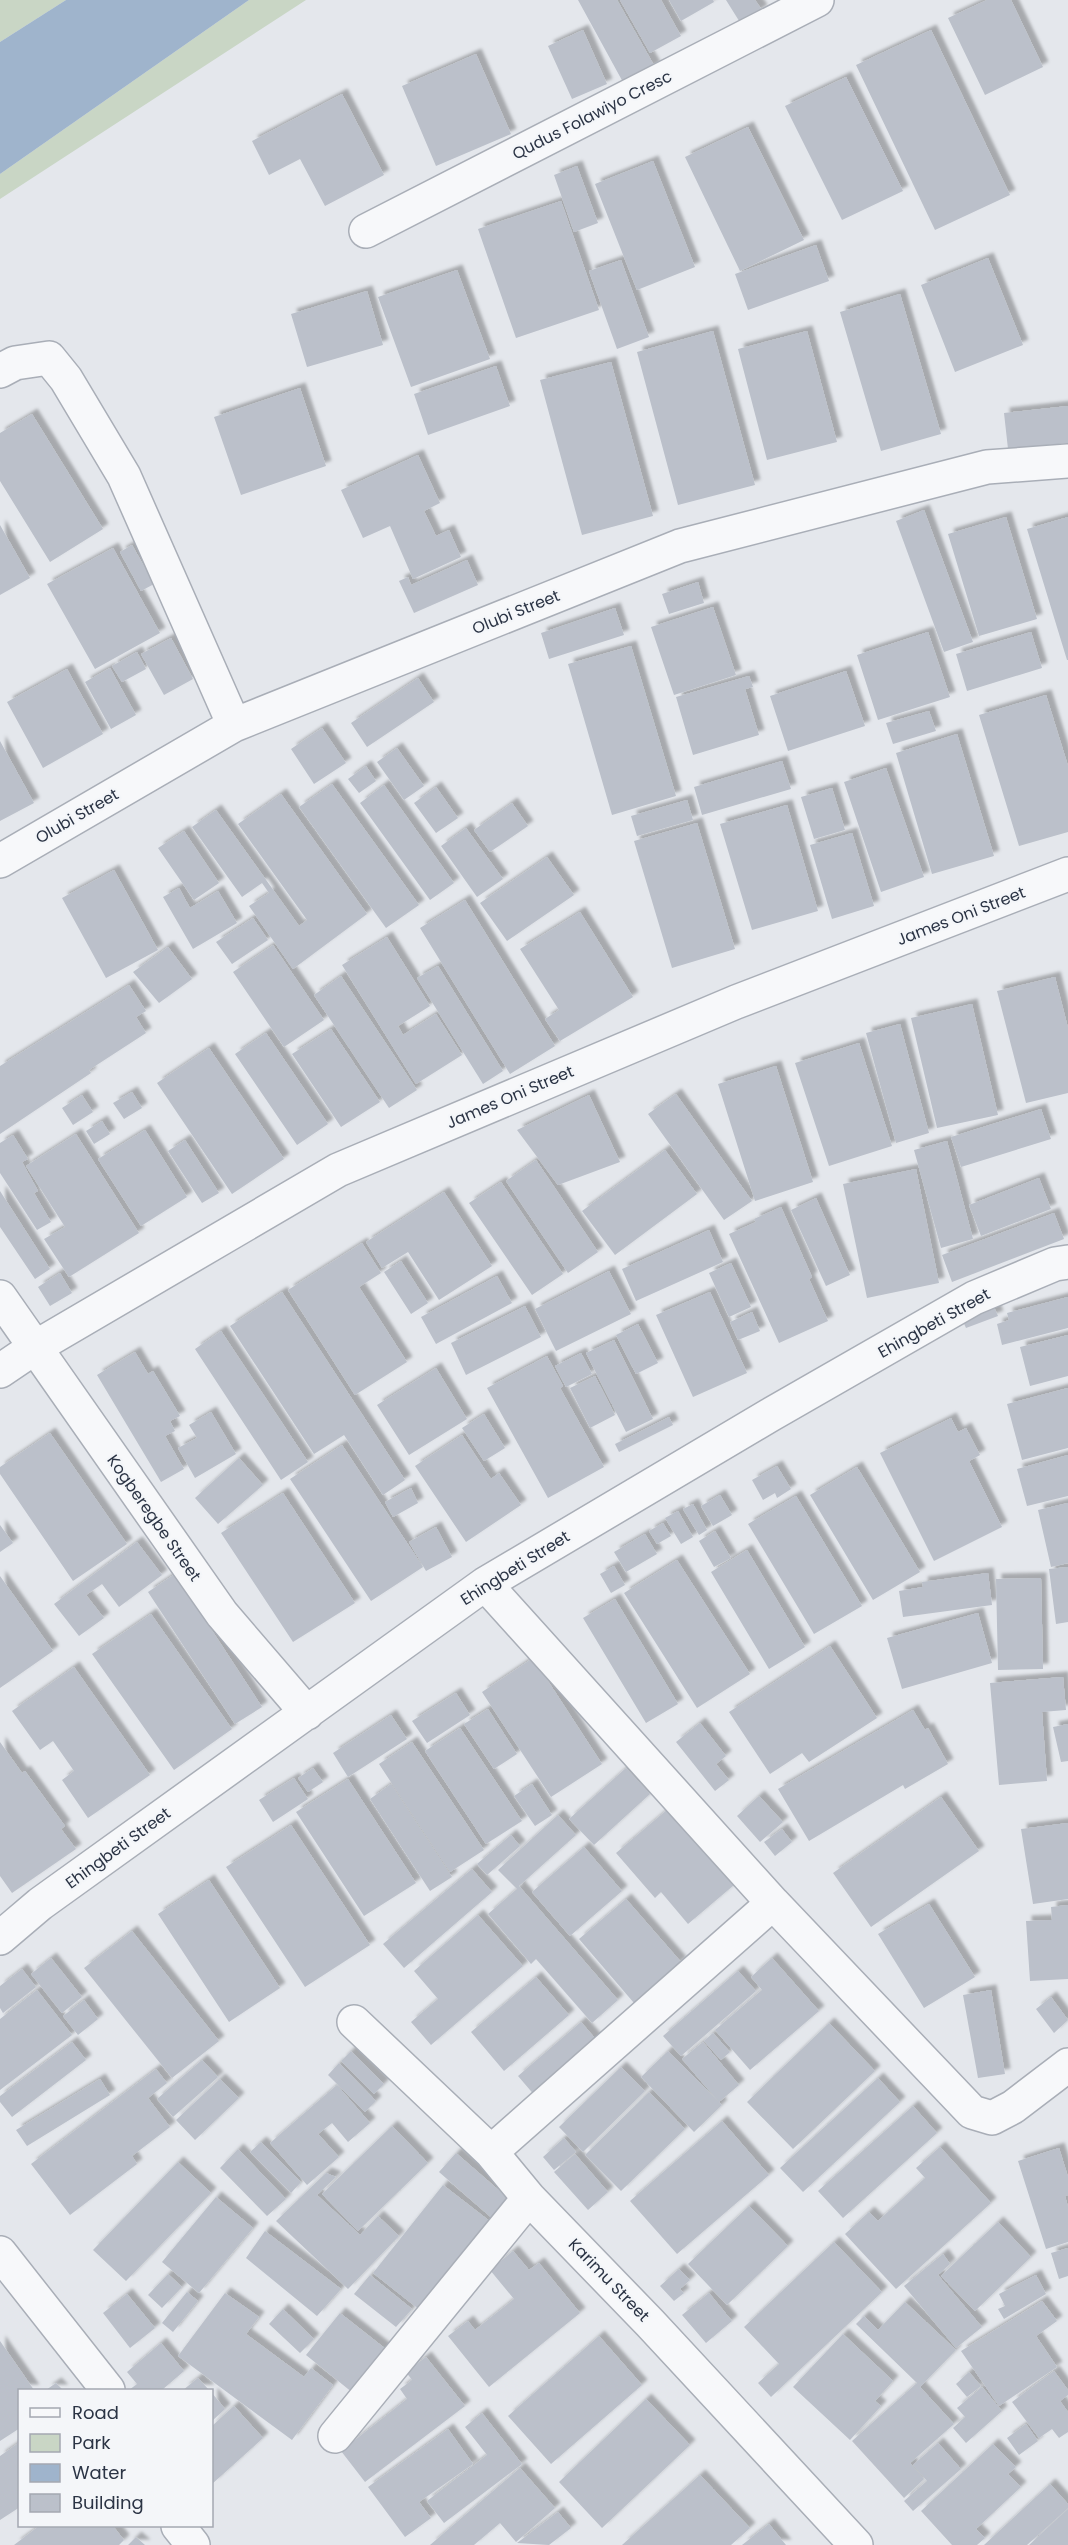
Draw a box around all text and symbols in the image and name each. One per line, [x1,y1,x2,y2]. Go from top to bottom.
street label: Qudus Folawiyo Cresc [508,65,676,165]
street label: Olubi Street [469,584,563,640]
street label: Olubi Street [31,783,123,849]
street label: James Oni Street [893,881,1029,951]
street label: James Oni Street [443,1060,577,1134]
street label: Ehingbeti Street [874,1283,994,1363]
street label: Kogberegbe Street [102,1450,207,1586]
street label: Ehingbeti Street [456,1525,574,1611]
street label: Ehingbeti Street [61,1802,175,1894]
street label: Karimu Street [563,2233,655,2327]
legend [18,2389,213,2527]
text: Road [72,2400,119,2425]
text: Park [72,2430,111,2455]
text: Water [72,2460,126,2485]
text: Building [72,2490,144,2515]

